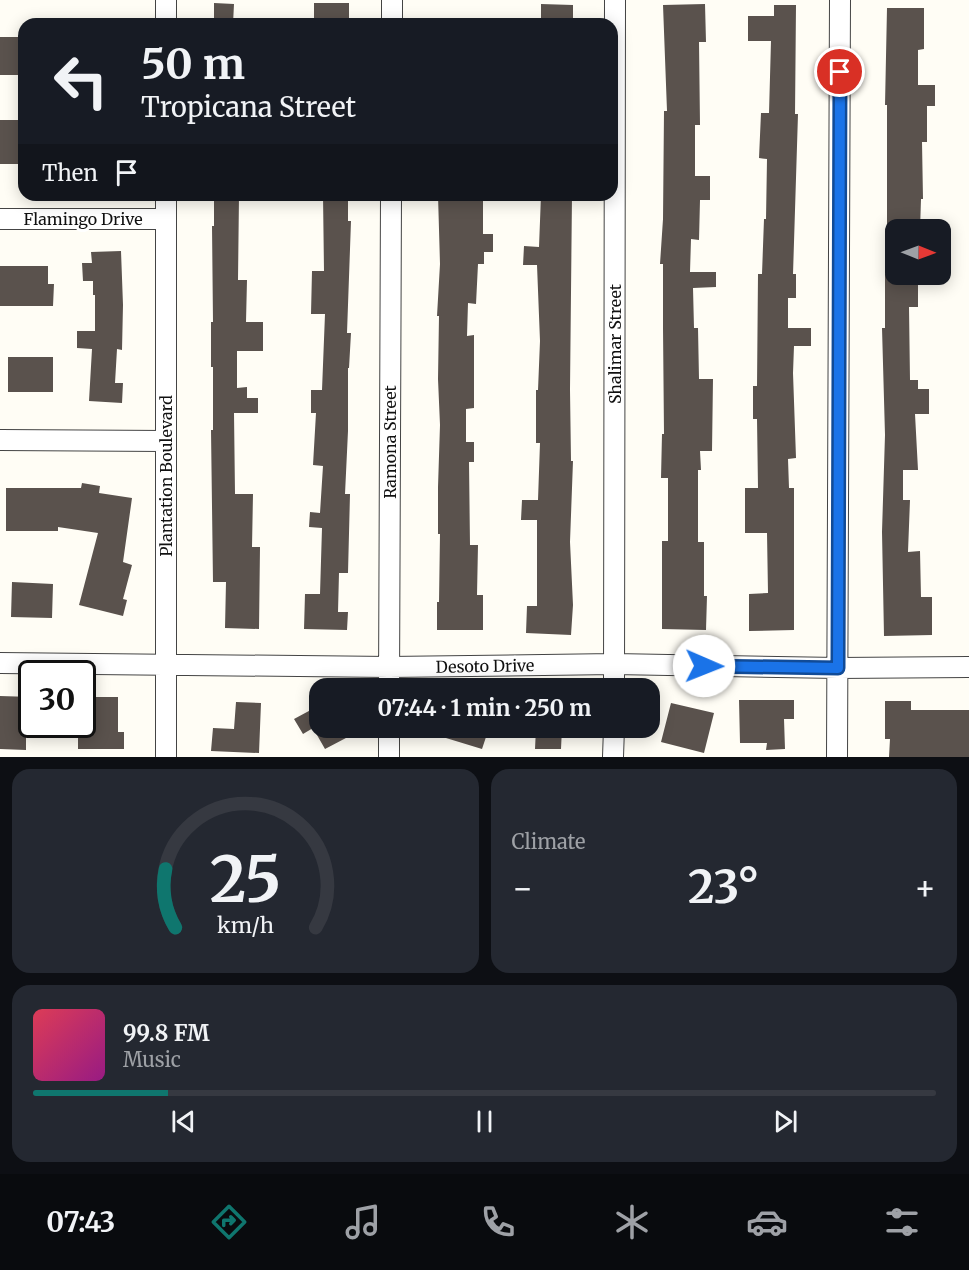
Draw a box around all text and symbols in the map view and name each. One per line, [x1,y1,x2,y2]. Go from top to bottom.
text: 50 m [141,38,245,90]
icon: left [42,42,120,120]
pin [814,46,865,97]
icon: arrive [823,55,856,88]
text: Tropicana Street [141,90,356,124]
icon: arrive [110,156,143,189]
text: Then [42,159,98,187]
street label: Flamingo Drive [24,209,142,229]
north arrow [885,219,951,285]
map controls [885,219,951,285]
street label: Shalimar Street [605,283,625,404]
street label: Ramona Street [380,384,400,499]
street label: Plantation Boulevard [156,395,176,557]
position arrow [672,634,736,698]
street label: Desoto Drive [436,655,534,677]
speed limit sign: 30 [18,660,96,738]
text: 07:44 · 1 min · 250 m [378,694,591,722]
text: Climate [512,829,586,854]
text: 25 [209,841,281,919]
text: 23° [688,859,759,915]
text: − [512,868,534,909]
text: + [914,868,936,909]
text: km/h [217,912,274,939]
text: 99.8 FM [123,1019,210,1047]
text: Music [123,1047,181,1072]
icon: previous [167,1105,200,1138]
icon: pause [468,1105,501,1138]
icon: next [769,1105,802,1138]
icon: directions [208,1201,250,1243]
icon: music [342,1201,384,1243]
icon: phone [477,1201,519,1243]
icon: climate [611,1201,653,1243]
icon: car [746,1201,788,1243]
icon: filters [881,1201,923,1243]
text: 07:43 [46,1205,115,1239]

